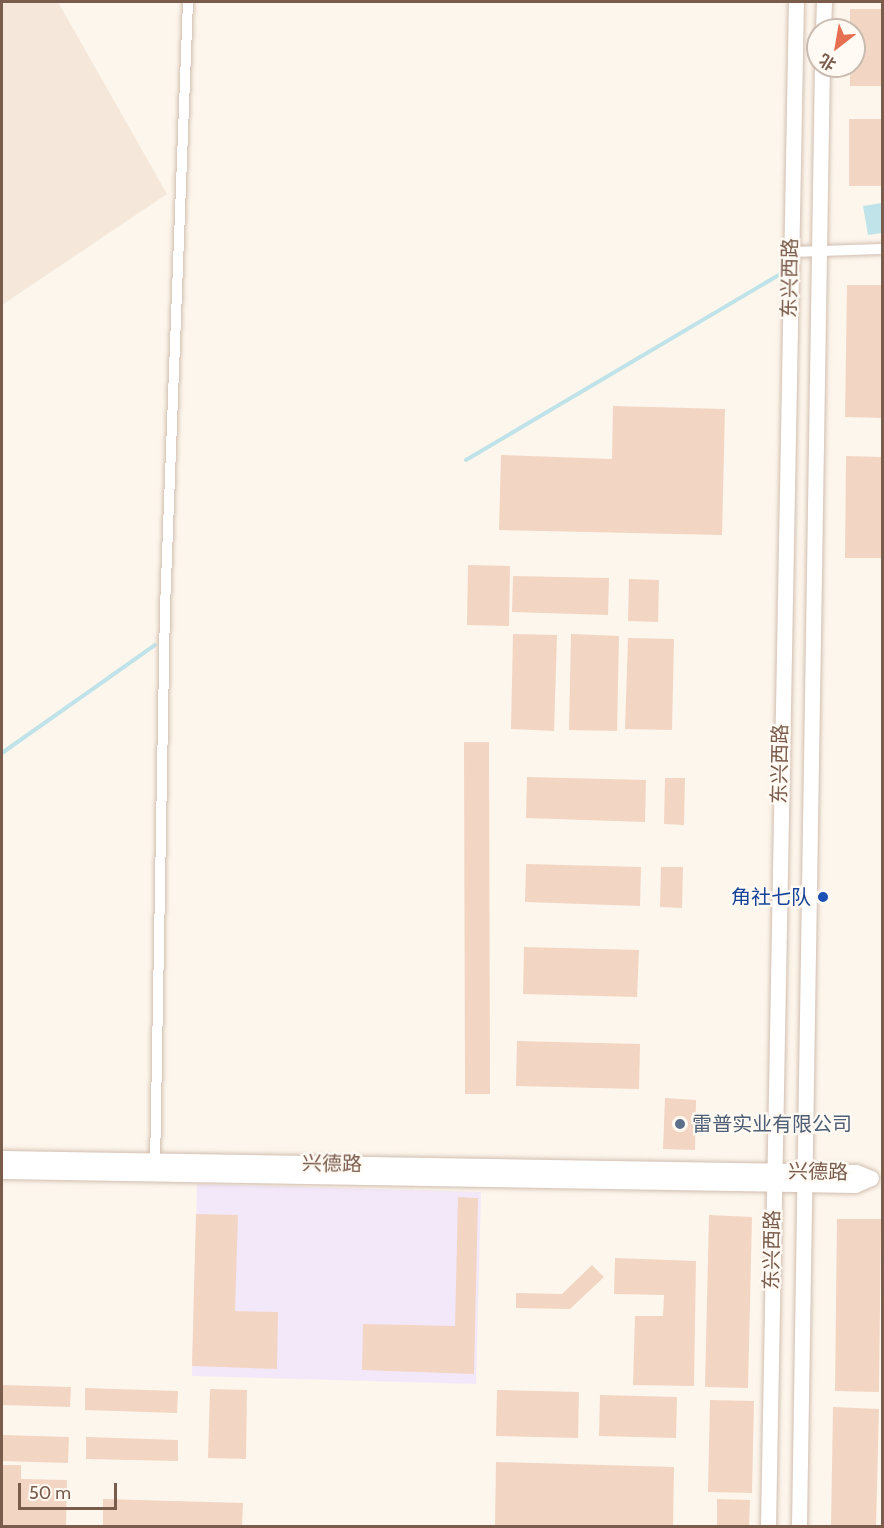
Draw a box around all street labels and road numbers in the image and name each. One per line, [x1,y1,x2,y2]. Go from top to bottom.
street label: 东兴西路 [777,238,803,318]
street label: 东兴西路 [767,724,793,804]
street label: 兴德路 [302,1151,362,1177]
street label: 兴德路 [788,1159,848,1185]
street label: 东兴西路 [759,1210,785,1290]

